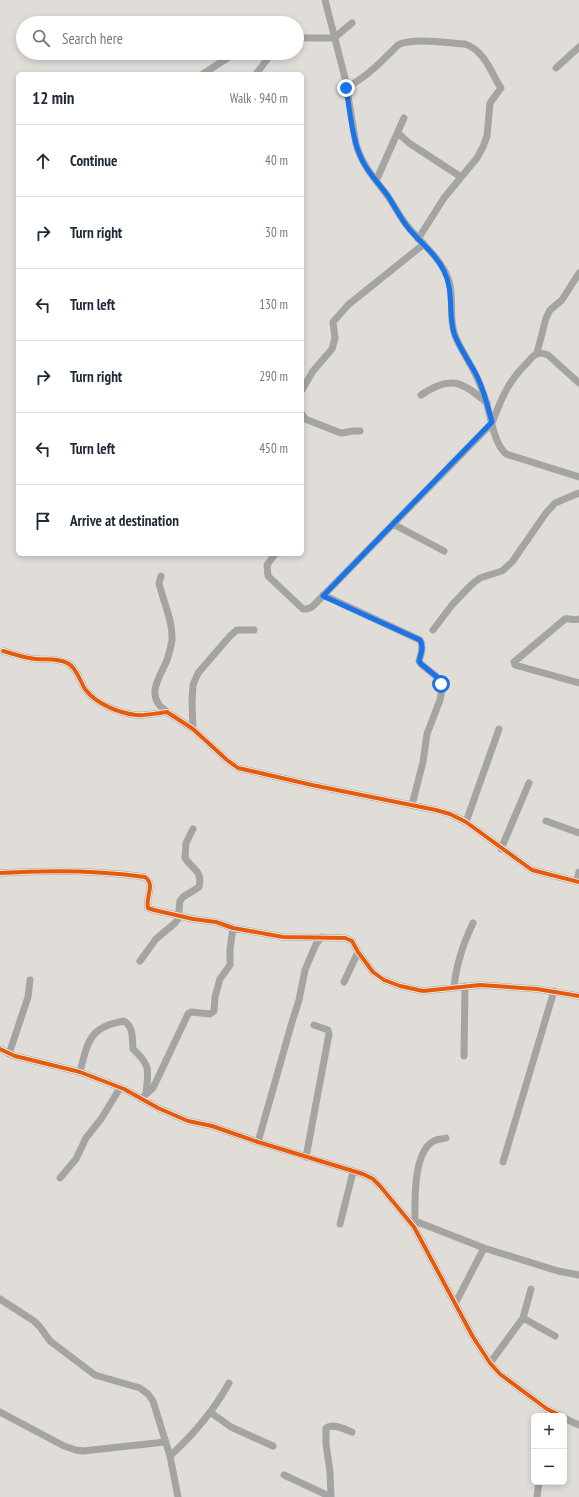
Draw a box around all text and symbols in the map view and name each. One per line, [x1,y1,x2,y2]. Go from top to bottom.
search box [16,16,304,60]
icon: search [30,27,52,49]
text: Search here [62,29,123,48]
route end [337,79,355,97]
text: 12 min [32,87,74,109]
text: Walk · 940 m [230,90,288,107]
icon: ahead [32,150,54,172]
text: Continue [70,151,117,170]
text: 40 m [265,152,288,169]
icon: right [32,222,54,244]
text: Turn right [70,223,122,242]
text: 30 m [265,224,288,241]
icon: left [32,294,54,316]
text: Turn left [70,295,115,314]
text: 130 m [259,296,288,313]
icon: right [32,366,54,388]
text: Turn right [70,367,122,386]
text: 290 m [259,368,288,385]
icon: left [32,438,54,460]
text: Turn left [70,439,115,458]
text: 450 m [259,440,288,457]
icon: arrive [32,510,54,532]
text: Arrive at destination [70,511,179,530]
route start [432,675,450,693]
map controls [531,1413,567,1485]
button: + [531,1413,567,1449]
button: − [531,1449,567,1485]

